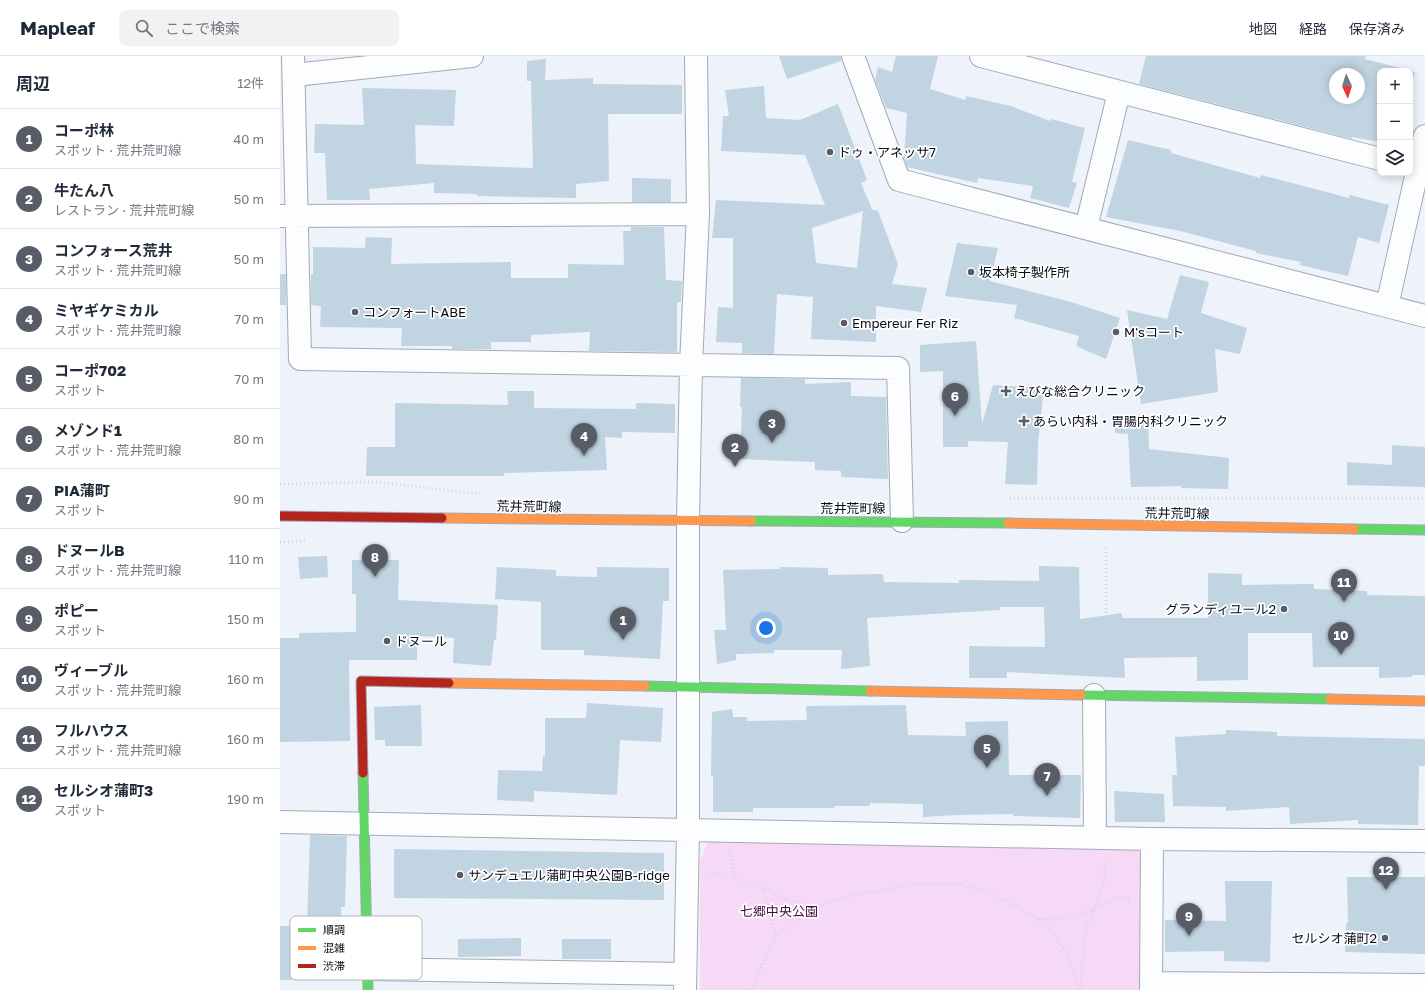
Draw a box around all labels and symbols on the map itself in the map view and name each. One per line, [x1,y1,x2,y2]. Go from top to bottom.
north arrow [1329,68,1365,104]
place label: ドゥ・アネッサ7 [838,144,936,160]
marker: ドゥ・アネッサ7 [825,147,835,157]
place label: 坂本椅子製作所 [979,264,1070,280]
marker: 坂本椅子製作所 [966,267,976,277]
place label: コンフォートABE [363,304,466,320]
marker: コンフォートABE [350,307,360,317]
place label: Empereur Fer Riz [852,315,958,331]
marker: Empereur Fer Riz [839,318,849,328]
place label: M'sコート [1124,324,1184,340]
marker: M'sコート [1111,327,1121,337]
pin: 6 [942,383,968,416]
place label: えびな総合クリニック [1015,383,1145,399]
marker: えびな総合クリニック [1000,385,1012,397]
pin: 3 [759,410,785,443]
place label: あらい内科・胃腸内科クリニック [1033,413,1228,429]
marker: あらい内科・胃腸内科クリニック [1018,415,1030,427]
pin: 4 [571,423,597,456]
pin: 2 [722,434,748,467]
street label: 荒井荒町線 [496,497,562,515]
street label: 荒井荒町線 [820,500,886,516]
street label: 荒井荒町線 [1144,504,1210,522]
pin: 8 [362,544,388,577]
pin: 11 [1331,569,1357,602]
place label: グランディユール2 [1165,601,1276,617]
marker: グランディユール2 [1279,604,1289,614]
pin: 1 [610,607,636,640]
your location [756,618,776,638]
pin: 10 [1328,622,1354,655]
place label: ドヌール [395,633,447,649]
marker: ドヌール [382,636,392,646]
pin: 5 [974,735,1000,768]
pin: 7 [1034,763,1060,796]
pin: 12 [1373,857,1399,890]
place label: サンデュエル蒲町中央公園B-ridge [468,867,670,883]
marker: サンデュエル蒲町中央公園B-ridge [455,870,465,880]
park label: 七郷中央公園 [740,903,818,919]
pin: 9 [1176,903,1202,936]
legend [290,916,422,980]
text: 順調 [323,923,345,936]
place label: セルシオ蒲町2 [1291,930,1377,946]
marker: セルシオ蒲町2 [1380,933,1390,943]
text: 混雑 [323,941,345,954]
text: 渋滞 [323,959,345,972]

